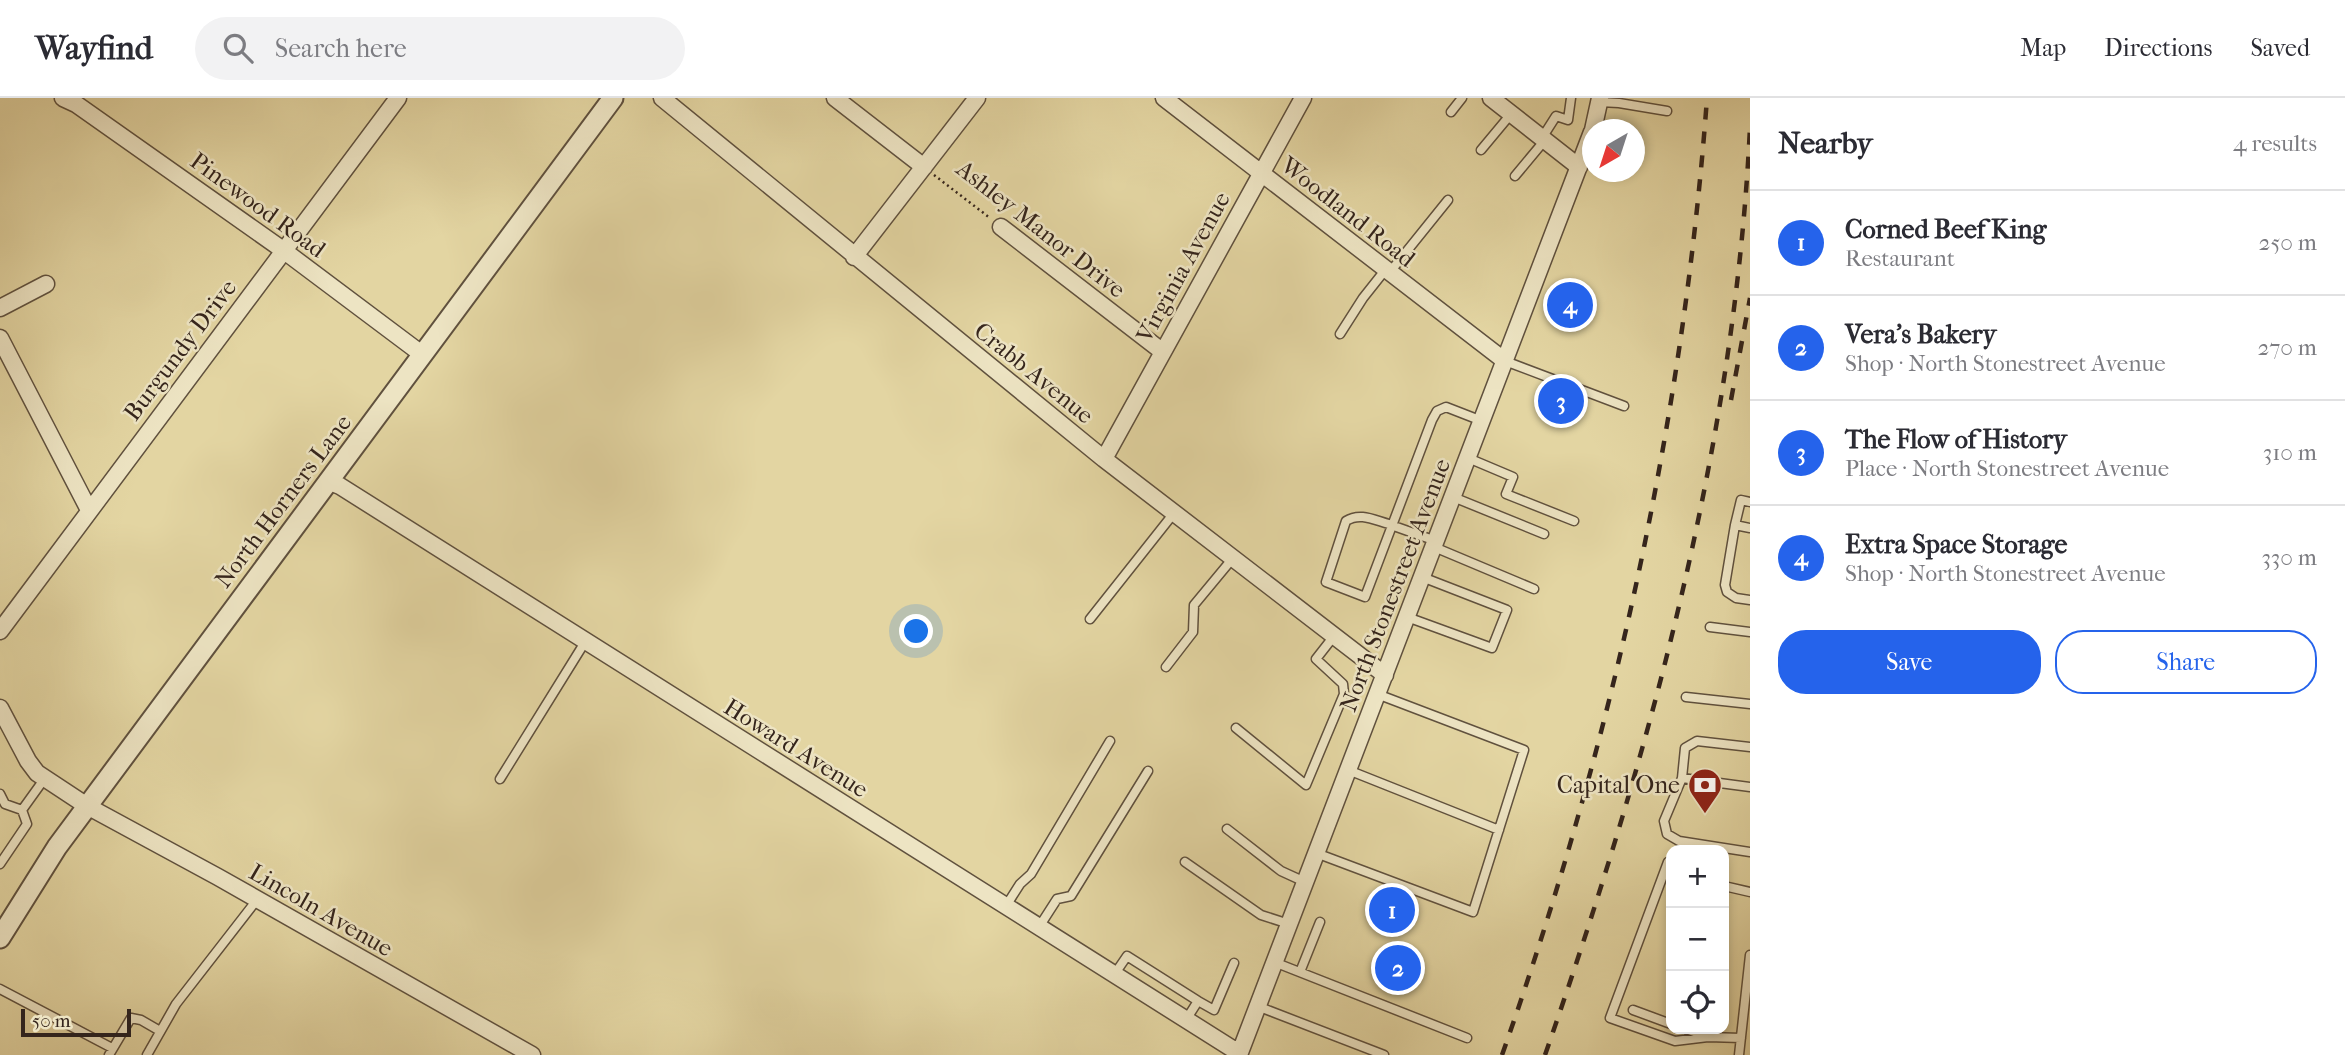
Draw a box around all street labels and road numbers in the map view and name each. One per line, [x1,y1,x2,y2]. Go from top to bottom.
street label: Pinewood Road [185,147,332,264]
street label: Woodland Road [1275,150,1421,274]
street label: Ashley Manor Drive [950,154,1131,304]
street label: Virginia Avenue [1130,187,1236,348]
street label: Burgundy Drive [118,274,242,426]
street label: Crabb Avenue [969,316,1099,430]
street label: North Horners Lane [209,409,357,593]
street label: North Stonestreet Avenue [1334,455,1456,715]
street label: Howard Avenue [719,693,873,804]
street label: Lincoln Avenue [244,858,398,962]

